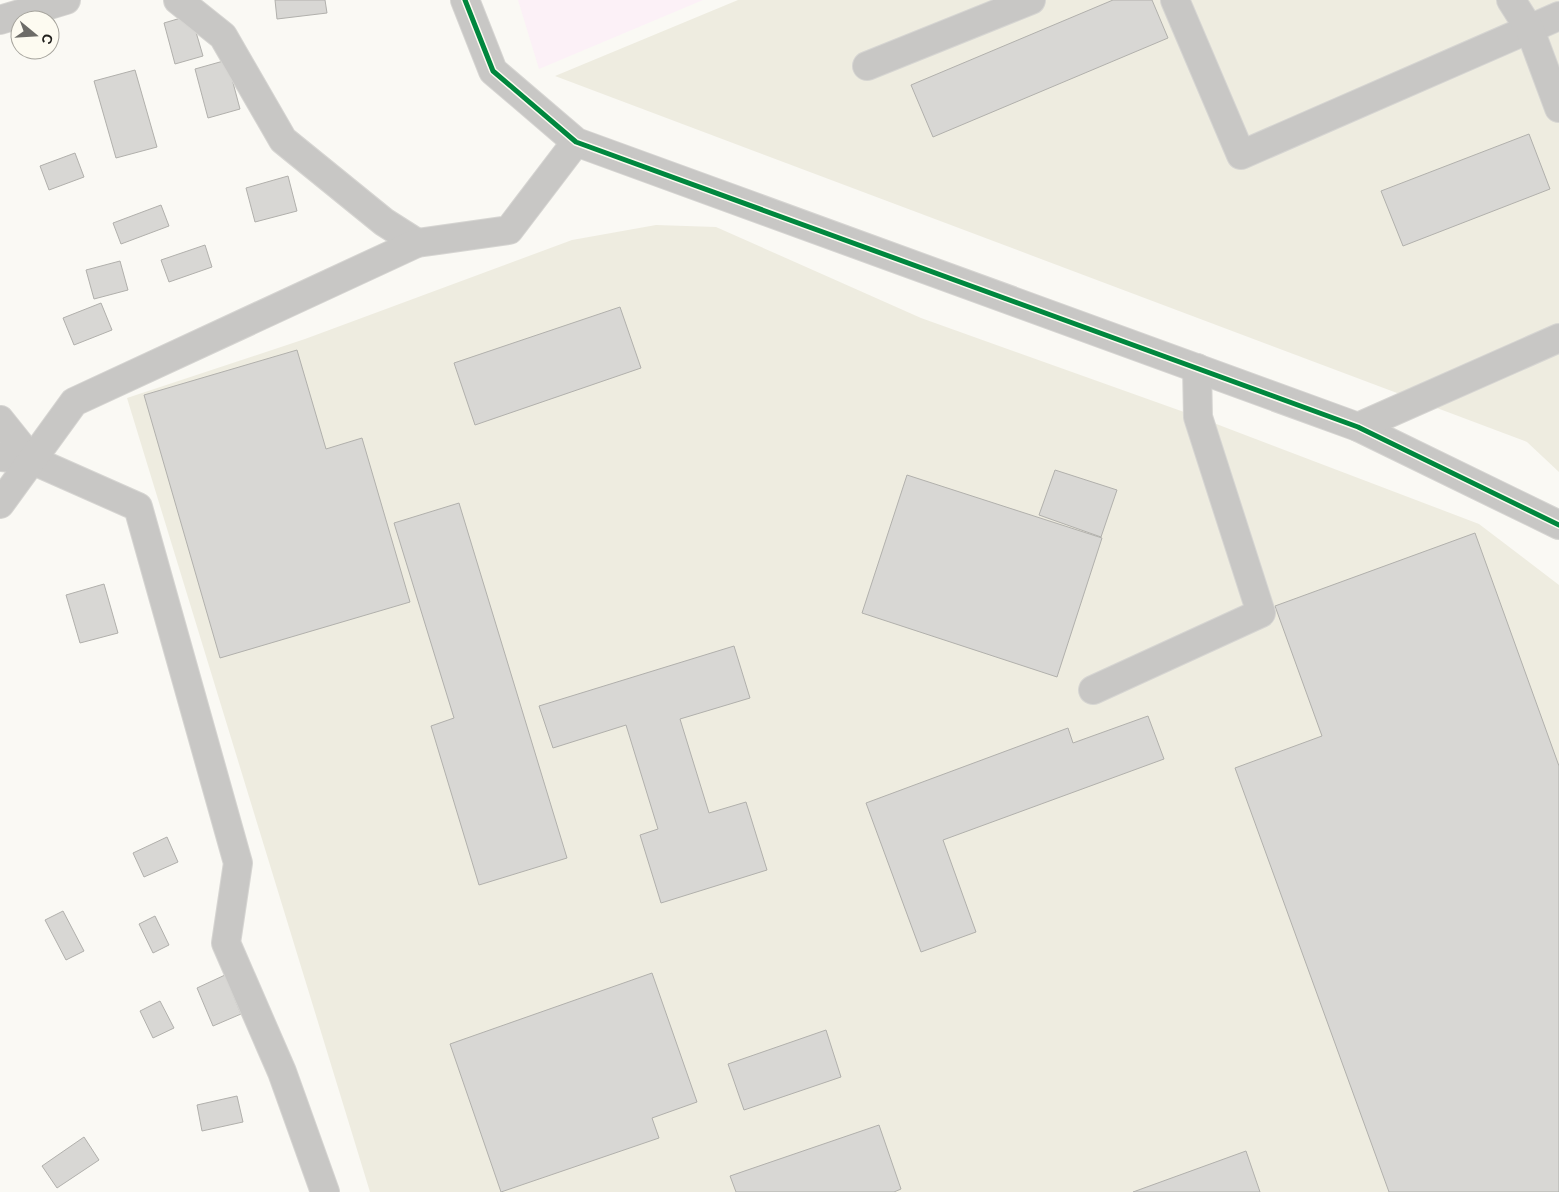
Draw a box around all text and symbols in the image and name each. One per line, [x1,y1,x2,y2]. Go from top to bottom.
north arrow [10,10,60,60]
text: С [38,32,57,46]

